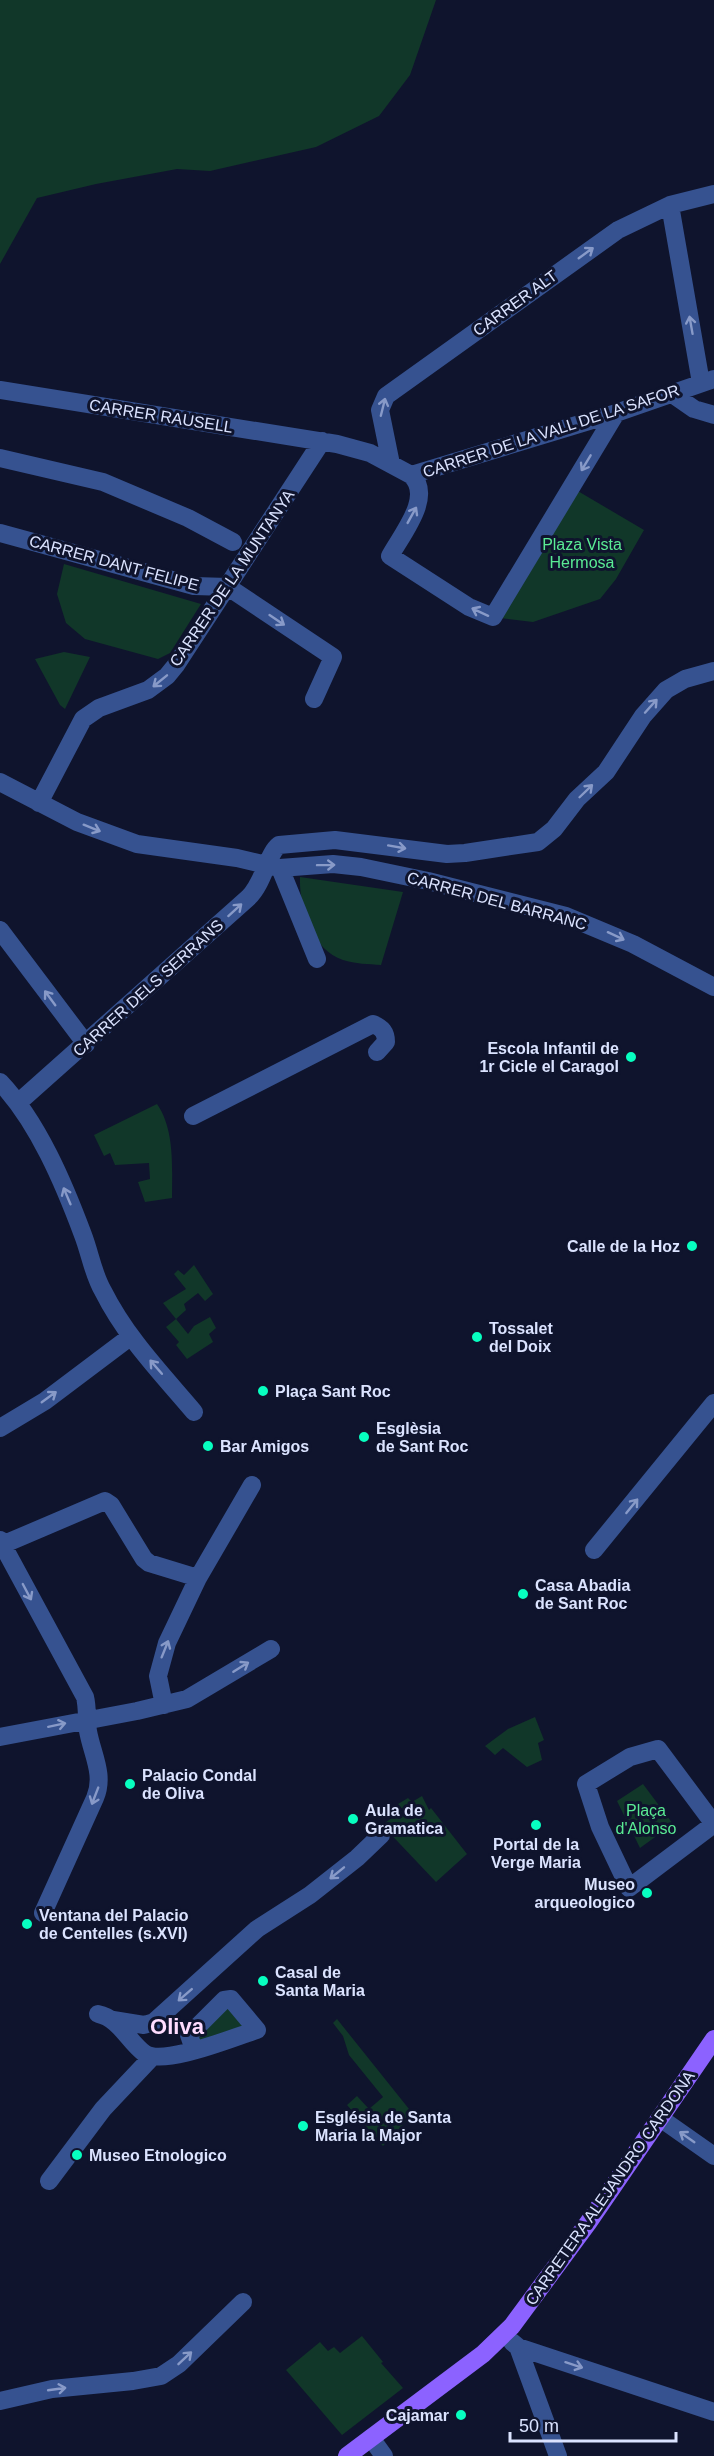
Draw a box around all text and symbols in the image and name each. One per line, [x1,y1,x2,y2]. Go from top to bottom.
one-way arrow [578,247,594,259]
street label: CARRER ALT [470,267,560,339]
one-way arrow [685,316,696,335]
street label: CARRER DE LA VALL DE LA SAFOR [421,381,681,481]
street label: CARRER RAUSELL [88,396,234,436]
one-way arrow [377,398,389,417]
one-way arrow [579,454,591,471]
street label: CARRER DE LA MUNTANYA [166,486,298,669]
one-way arrow [407,507,418,525]
street label: CARRER DANT FELIPE [27,532,201,594]
park label: Plaza Vista Hermosa [542,536,622,571]
one-way arrow [471,605,489,617]
one-way arrow [268,614,285,626]
one-way arrow [152,674,168,687]
one-way arrow [644,699,658,714]
one-way arrow [578,784,593,798]
one-way arrow [82,823,101,834]
one-way arrow [386,842,406,853]
one-way arrow [316,859,336,871]
street label: CARRER DEL BARRANC [405,869,589,933]
one-way arrow [227,903,242,917]
street label: CARRER DELS SERRANS [70,916,226,1060]
one-way arrow [607,931,625,943]
one-way arrow [43,990,56,1006]
place label: Escola Infantil de 1r Cicle el Caragol [479,1040,619,1075]
marker: Escola Infantil de 1r Cicle el Caragol [624,1050,638,1064]
one-way arrow [61,1188,72,1206]
place label: Calle de la Hoz [567,1238,680,1255]
marker: Calle de la Hoz [685,1239,699,1253]
place label: Tossalet del Doix [489,1320,553,1355]
marker: Tossalet del Doix [470,1330,484,1344]
one-way arrow [149,1360,163,1375]
place label: Plaça Sant Roc [275,1383,391,1400]
marker: Plaça Sant Roc [256,1384,270,1398]
one-way arrow [41,1391,57,1403]
place label: Esglèsia de Sant Roc [376,1420,469,1455]
marker: Esglèsia de Sant Roc [357,1430,371,1444]
place label: Bar Amigos [220,1438,309,1455]
marker: Bar Amigos [201,1439,215,1453]
one-way arrow [625,1498,638,1514]
place label: Casa Abadia de Sant Roc [535,1577,631,1612]
one-way arrow [22,1582,33,1600]
marker: Casa Abadia de Sant Roc [516,1587,530,1601]
one-way arrow [160,1640,171,1658]
one-way arrow [232,1661,249,1673]
one-way arrow [47,1719,67,1730]
place label: Palacio Condal de Oliva [142,1767,257,1802]
marker: Palacio Condal de Oliva [123,1777,137,1791]
one-way arrow [89,1787,100,1805]
place label: Aula de Gramatica [365,1802,443,1837]
park label: Plaça d'Alonso [616,1802,677,1837]
marker: Aula de Gramatica [346,1812,360,1826]
marker: Portal de la Verge Maria [529,1818,543,1832]
place label: Portal de la Verge Maria [491,1836,581,1871]
one-way arrow [329,1867,345,1880]
place label: Museo arqueologico [535,1876,635,1911]
marker: Museo arqueologico [640,1886,654,1900]
place label: Ventana del Palacio de Centelles (s.XVI) [39,1907,189,1942]
marker: Ventana del Palacio de Centelles (s.XVI) [20,1917,34,1931]
place label: Casal de Santa Maria [275,1964,365,1999]
marker: Casal de Santa Maria [256,1974,270,1988]
one-way arrow [178,1988,193,2002]
district label: Oliva [150,2014,205,2039]
street label: CARRETERA ALEJANDRO CARDONA [522,2067,698,2308]
place label: Església de Santa Maria la Major [315,2109,451,2144]
marker: Església de Santa Maria la Major [296,2119,310,2133]
one-way arrow [679,2131,696,2143]
place label: Museo Etnologico [89,2147,227,2164]
marker: Museo Etnologico [70,2148,84,2162]
one-way arrow [177,2351,192,2365]
one-way arrow [564,2361,583,2372]
one-way arrow [47,2384,67,2395]
scale bar [510,2405,676,2443]
place label: Cajamar [386,2407,449,2424]
marker: Cajamar [454,2408,468,2422]
text: 50 m [519,2416,559,2436]

